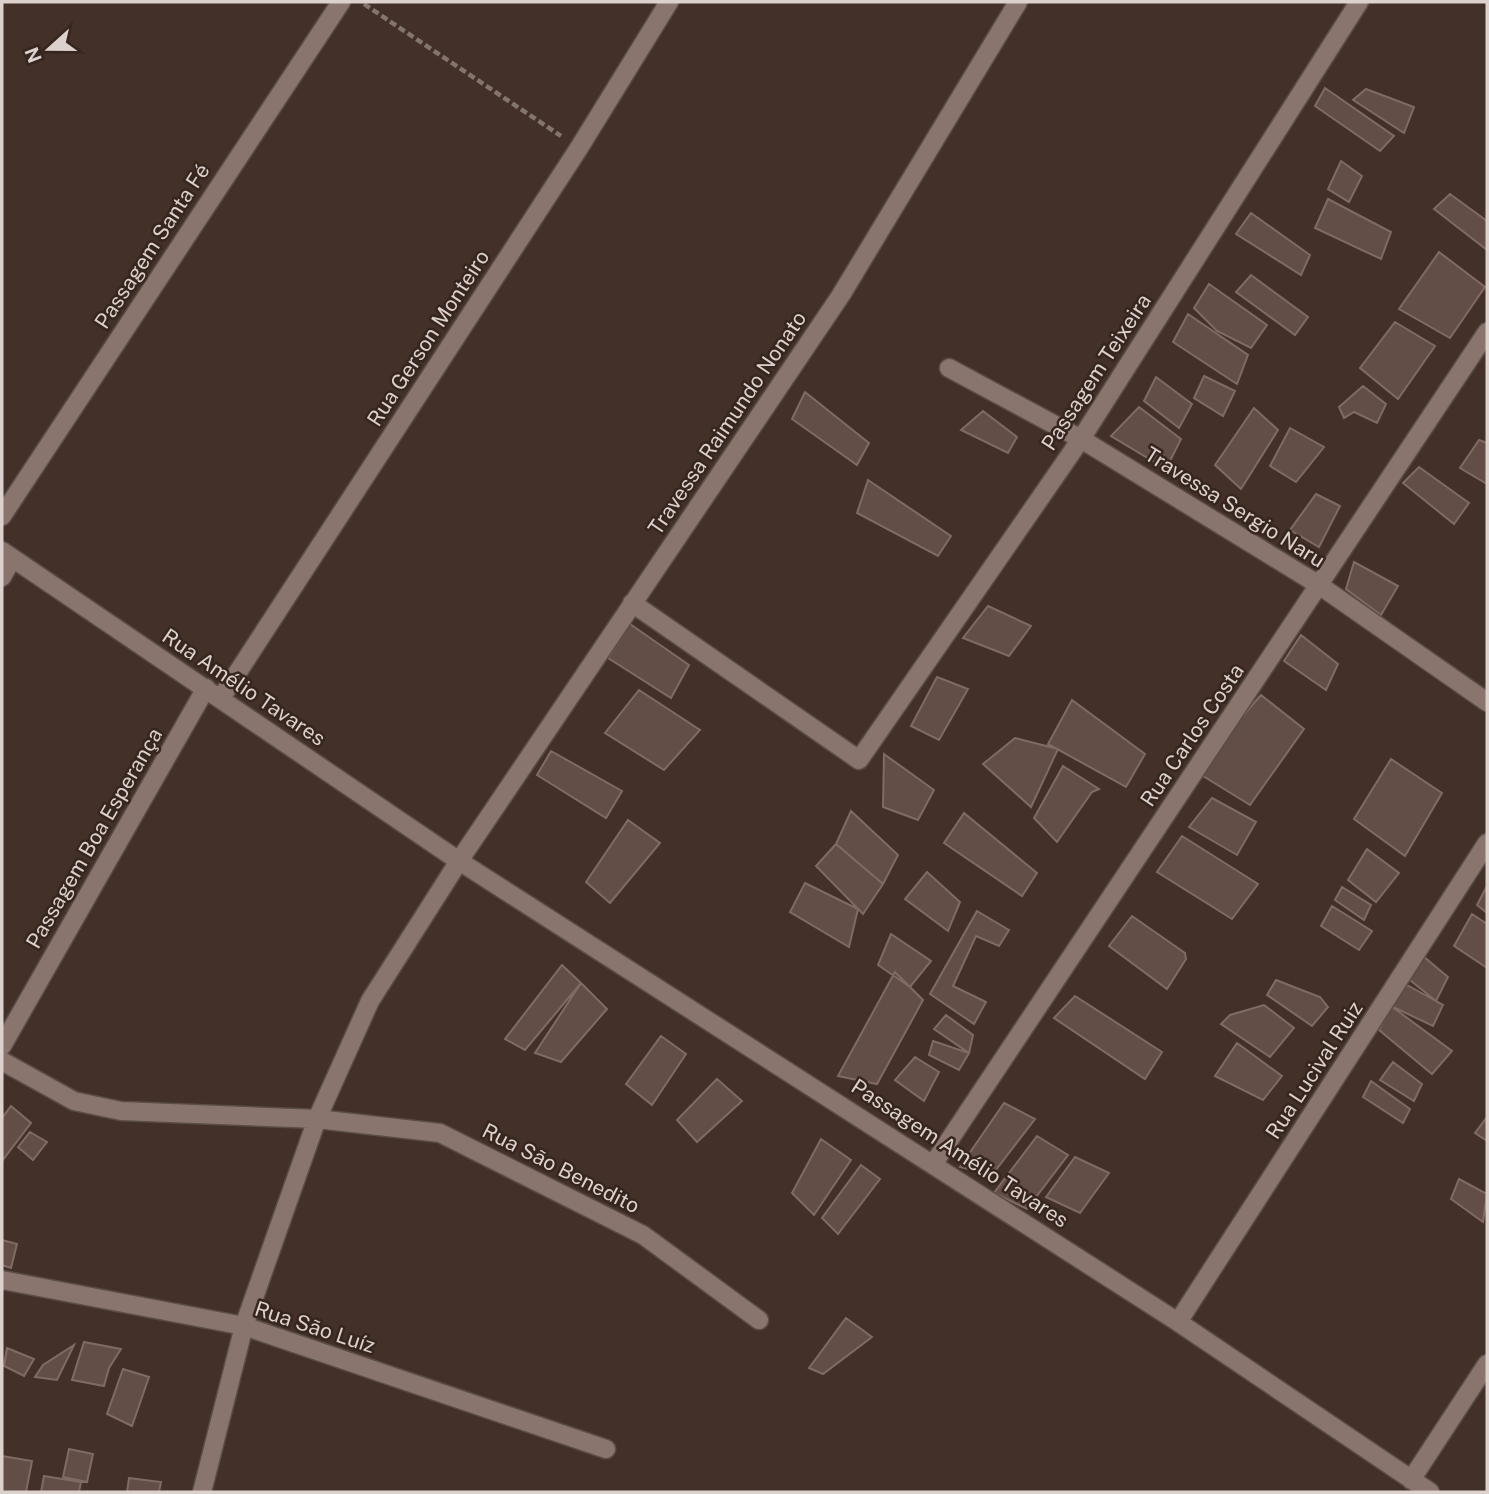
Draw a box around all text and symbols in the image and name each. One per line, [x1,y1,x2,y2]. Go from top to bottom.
north arrow [14,14,84,84]
text: N [20,44,46,66]
street label: Passagem Santa Fé [89,159,215,333]
street label: Rua Gerson Monteiro [362,245,494,431]
street label: Passagem Teixeira [1036,289,1156,455]
street label: Travessa Raimundo Nonato [643,306,811,540]
street label: Travessa Sergio Naru [1140,441,1330,573]
street label: Rua Amélio Tavares [158,623,330,751]
street label: Rua Carlos Costa [1135,659,1249,811]
street label: Passagem Boa Esperança [21,723,167,953]
street label: Rua Lucival Ruiz [1260,997,1368,1143]
street label: Passagem Amélio Tavares [847,1073,1073,1233]
street label: Rua São Benedito [478,1118,644,1218]
street label: Rua São Luíz [252,1296,378,1358]

